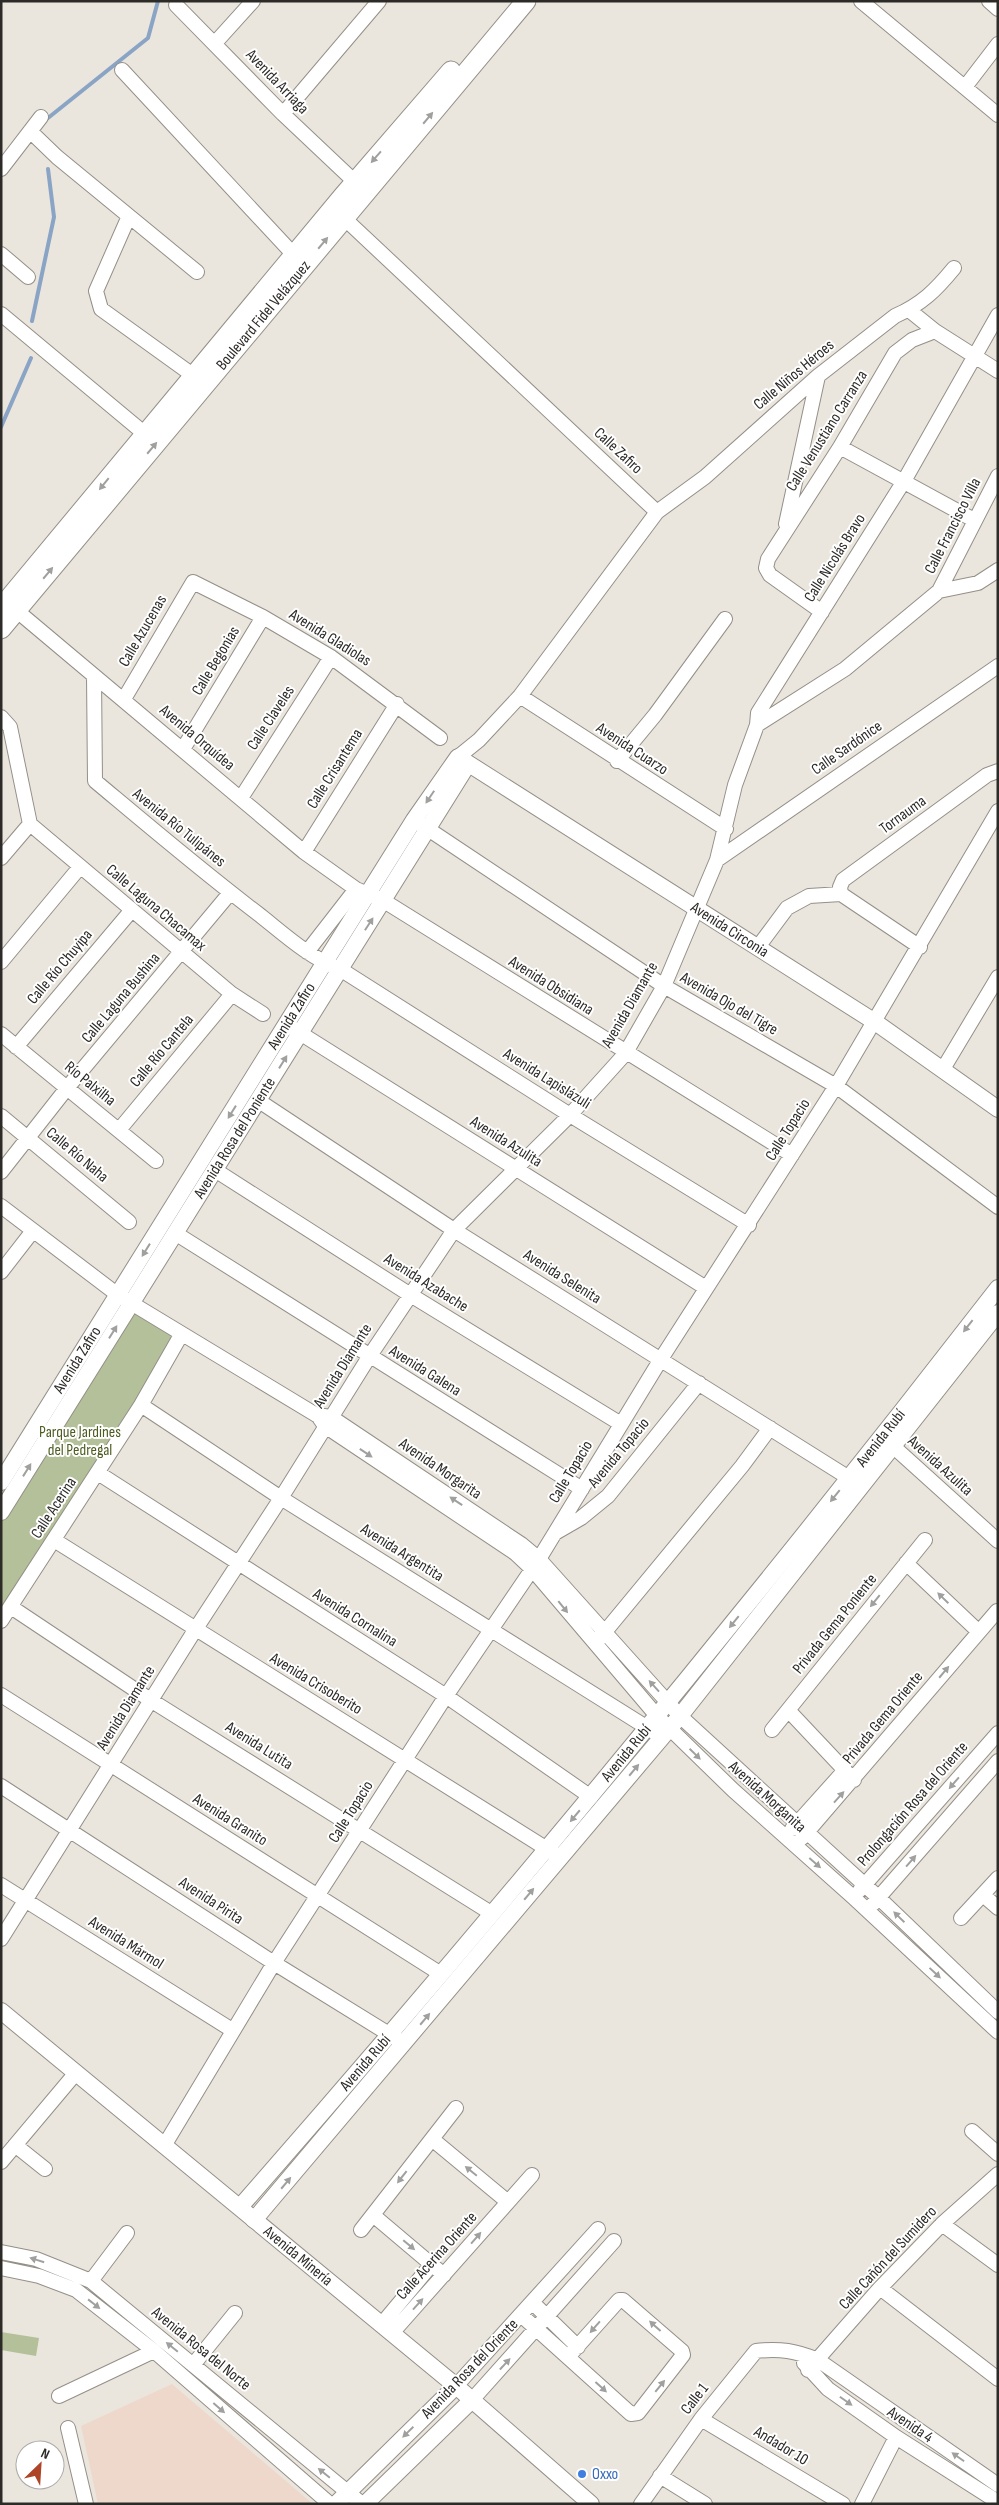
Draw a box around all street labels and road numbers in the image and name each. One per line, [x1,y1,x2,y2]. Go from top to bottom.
street label: Avenida Arriaga [241,45,312,118]
street label: Boulevard Fidel Velázquez [212,256,315,374]
street label: Calle Niños Héroes [750,336,838,414]
street label: Calle Venustiano Carranza [782,367,872,495]
street label: Calle Zafiro [590,424,646,478]
street label: Calle Francisco Villa [921,475,985,577]
street label: Calle Nicolás Bravo [800,510,870,606]
street label: Calle Azucenas [115,592,171,670]
street label: Avenida Gladiolas [285,605,375,671]
street label: Calle Begonias [188,623,244,699]
street label: Calle Claveles [243,682,299,754]
street label: Avenida Orquídea [155,700,238,775]
street label: Calle Sardónice [808,717,886,779]
street label: Avenida Cuarzo [592,718,671,779]
street label: Calle Crisantema [303,726,367,812]
street label: Avenida Río Tulipánes [128,784,229,871]
street label: Tornauma [876,792,930,838]
street label: Calle Laguna Chacamax [102,861,210,955]
street label: Avenida Circonia [686,897,772,961]
street label: Calle Río Chuyipa [23,926,97,1008]
street label: Calle Laguna Bushina [78,949,164,1047]
street label: Avenida Obsidiana [504,952,597,1020]
street label: Avenida Diamante [597,959,662,1052]
street label: Avenida Ojo del Tigre [676,968,781,1040]
street label: Avenida Zafiro [263,979,319,1054]
street label: Calle Río Cantela [126,1011,198,1091]
street label: Avenida Lapislázuli [499,1044,594,1113]
street label: Río Palxilha [61,1058,119,1110]
street label: Avenida Rosa del Poniente [189,1074,279,1203]
street label: Calle Topacio [762,1096,814,1164]
street label: Avenida Azulita [466,1112,545,1172]
street label: Calle Río Naha [42,1123,112,1187]
street label: Avenida Selenita [519,1245,604,1308]
street label: Avenida Azabache [380,1249,472,1316]
street label: Avenida Diamante [309,1320,376,1413]
street label: Avenida Zafiro [49,1323,105,1397]
street label: Avenida Galena [385,1341,464,1400]
street label: Avenida Rubí [851,1405,909,1471]
street label: Avenida Topacio [584,1414,654,1493]
street label: Avenida Azulita [903,1431,976,1500]
street label: Avenida Morgarita [394,1434,485,1504]
street label: Calle Topacio [545,1437,597,1507]
street label: Calle Acerina [27,1474,81,1542]
street label: Avenida Argentita [356,1519,447,1586]
street label: Privada Gema Poniente [789,1570,881,1678]
street label: Avenida Cornalina [309,1584,401,1651]
street label: Avenida Crisoberito [266,1649,365,1719]
street label: Avenida Diamante [92,1662,159,1755]
street label: Privada Gema Oriente [839,1668,927,1768]
street label: Avenida Lutita [221,1717,296,1774]
street label: Avenida Rubí [597,1721,655,1786]
street label: Prolongación Rosa del Oriente [854,1738,972,1870]
street label: Avenida Morganita [724,1757,810,1837]
street label: Calle Topacio [325,1778,377,1846]
street label: Avenida Granito [188,1789,271,1850]
street label: Avenida Pirita [175,1873,247,1929]
street label: Avenida Mármol [84,1912,167,1973]
street label: Avenida Rubí [335,2031,395,2096]
street label: Calle Cañón del Sumidero [835,2202,941,2314]
street label: Calle Acerina Oriente [393,2208,481,2304]
street label: Avenida Minería [259,2221,337,2290]
street label: Avenida Rosa del Norte [147,2303,254,2395]
street label: Avenida Rosa del Oriente [417,2315,522,2424]
street label: Calle 1 [677,2379,713,2418]
street label: Avenida 4 [883,2402,937,2447]
street label: Andador 10 [750,2422,812,2470]

